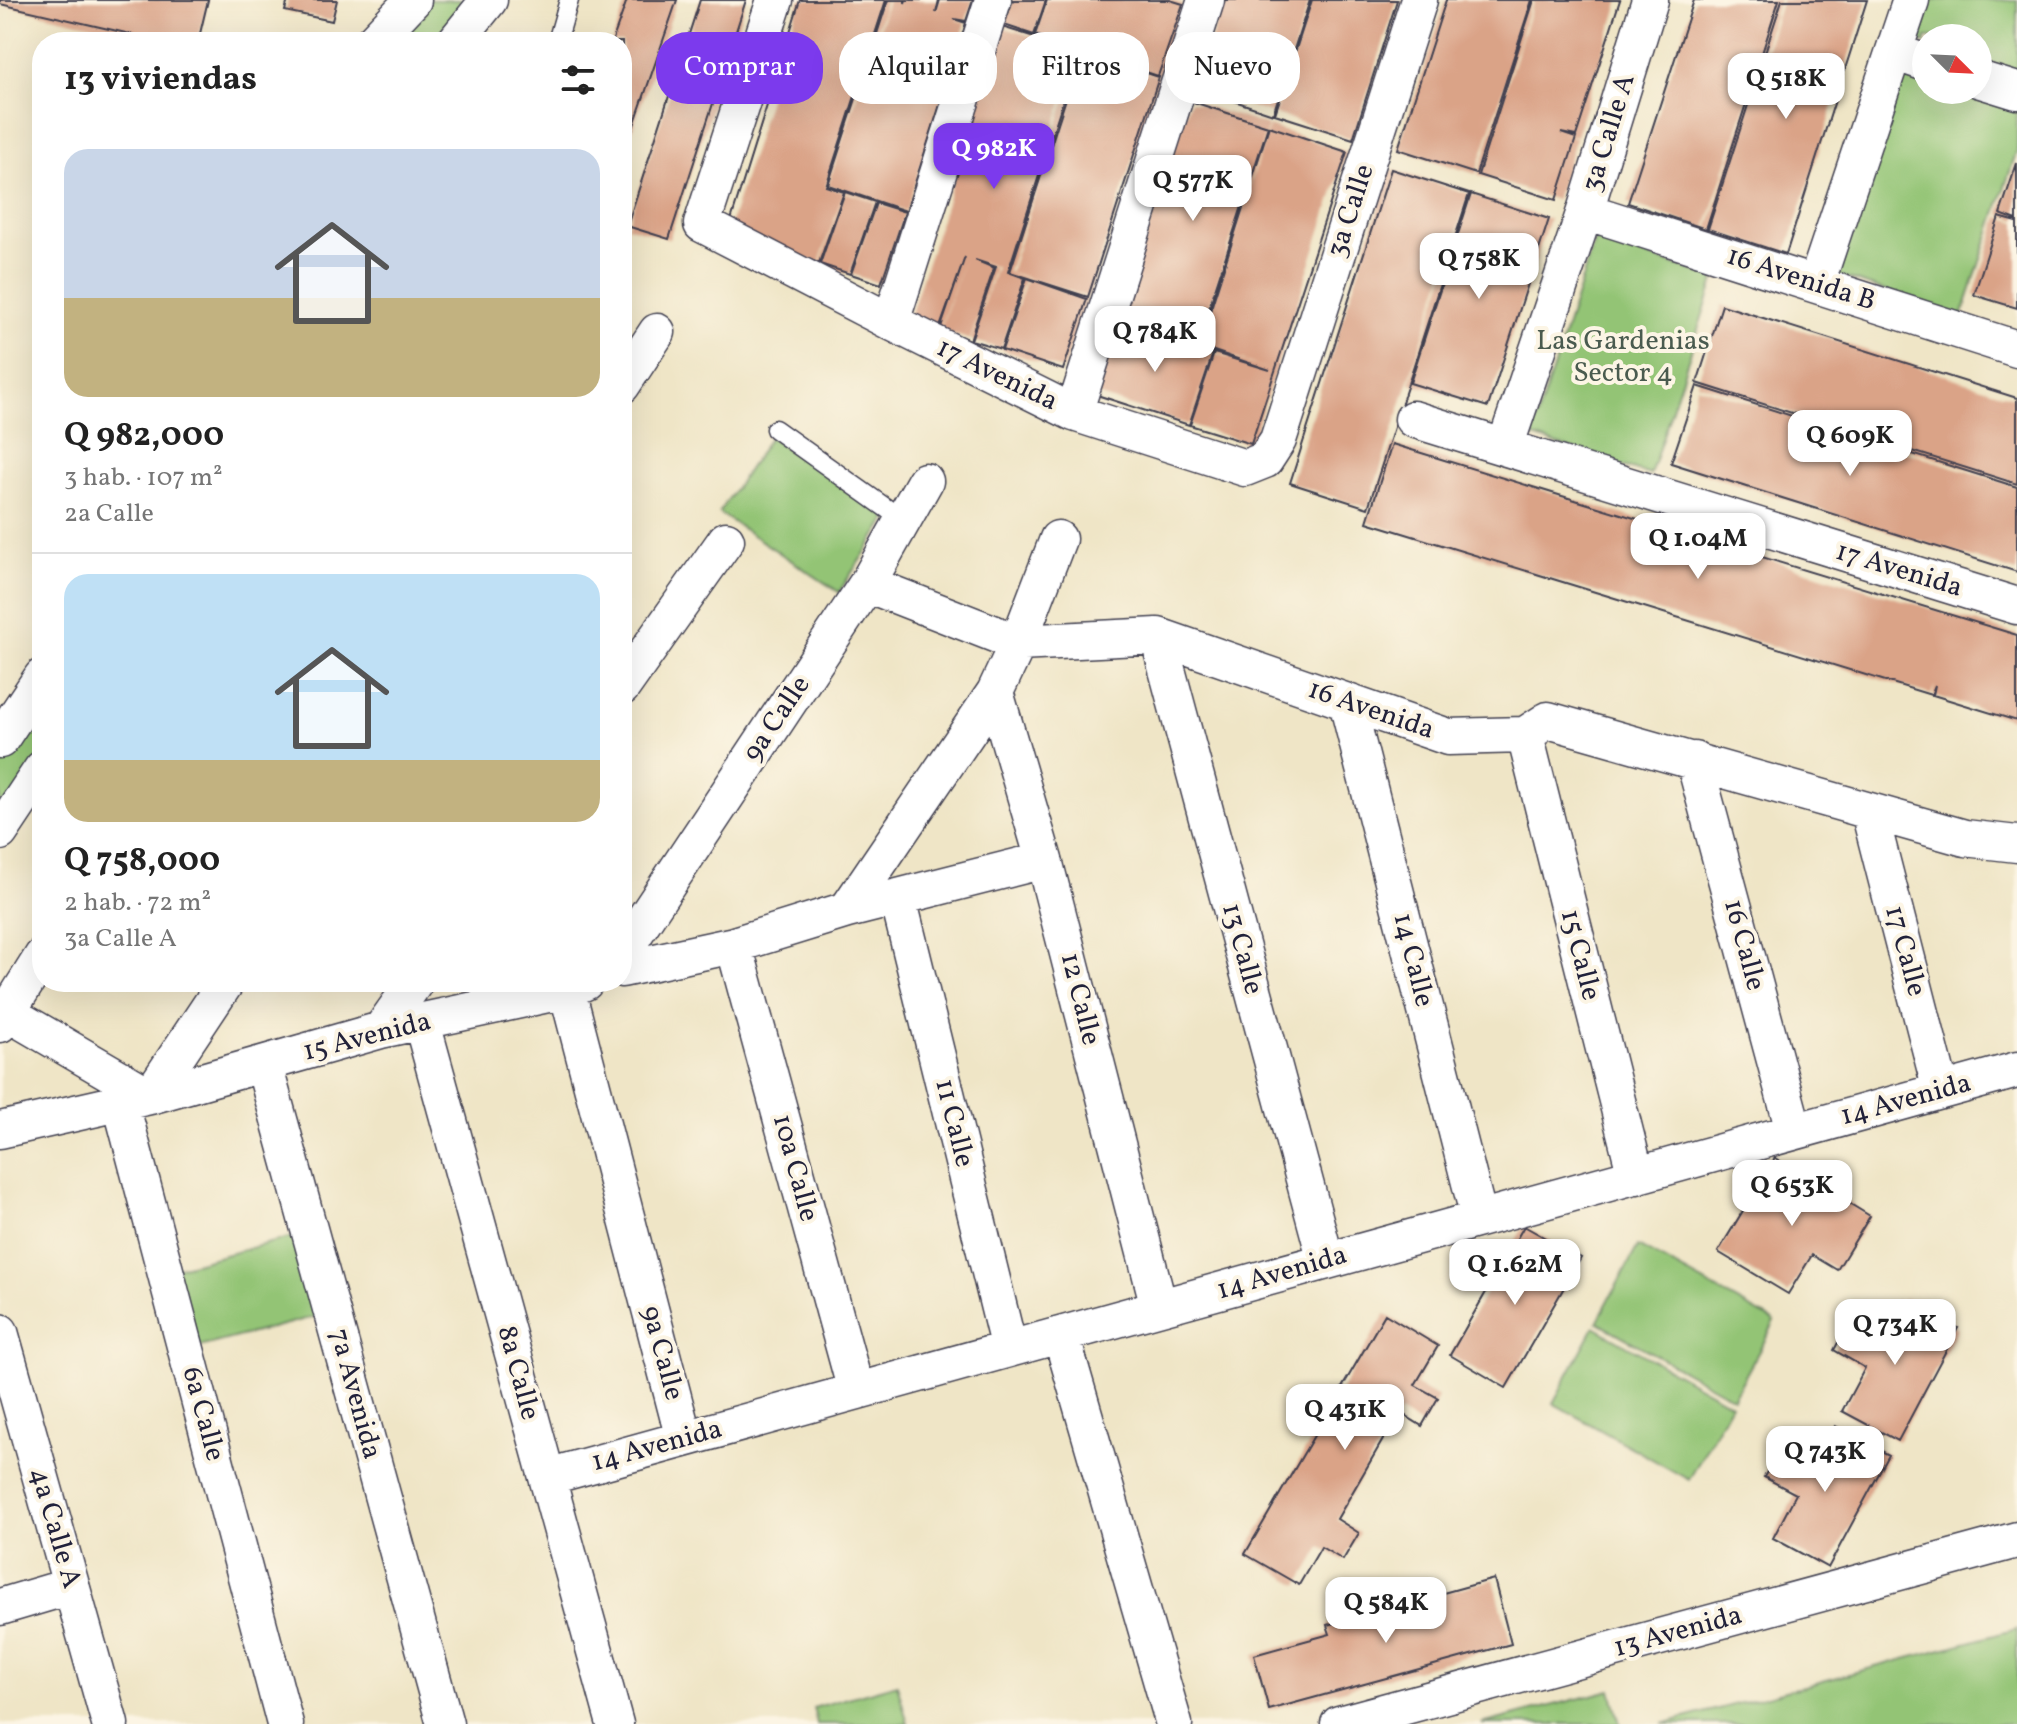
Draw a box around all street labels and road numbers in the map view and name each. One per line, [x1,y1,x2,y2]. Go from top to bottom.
street label: 3a Calle A [1573,69,1645,197]
street label: 3a Calle [1318,159,1384,263]
street label: 16 Avenida B [1722,237,1880,321]
street label: 17 Avenida [930,329,1064,421]
street label: 17 Avenida [1831,532,1967,608]
street label: 9a Calle [734,668,820,770]
street label: 16 Avenida [1303,670,1439,750]
street label: 16 Calle [1713,895,1775,995]
street label: 13 Calle [1211,899,1273,999]
street label: 17 Calle [1874,901,1936,1001]
street label: 15 Calle [1550,906,1610,1004]
street label: 14 Calle [1383,909,1443,1011]
street label: 12 Calle [1050,949,1110,1049]
street label: 15 Avenida [299,1002,435,1072]
street label: 14 Avenida [1836,1064,1976,1136]
street label: 11 Calle [924,1075,984,1171]
street label: 10a Calle [762,1110,828,1226]
street label: 14 Avenida [1212,1236,1352,1310]
street label: 9a Calle [631,1301,693,1405]
street label: 8a Calle [487,1322,549,1424]
street label: 7a Avenida [319,1324,391,1464]
street label: 6a Calle [172,1363,234,1465]
street label: 14 Avenida [587,1410,727,1482]
street label: 4a Calle A [19,1463,91,1593]
street label: 13 Avenida [1609,1596,1747,1668]

